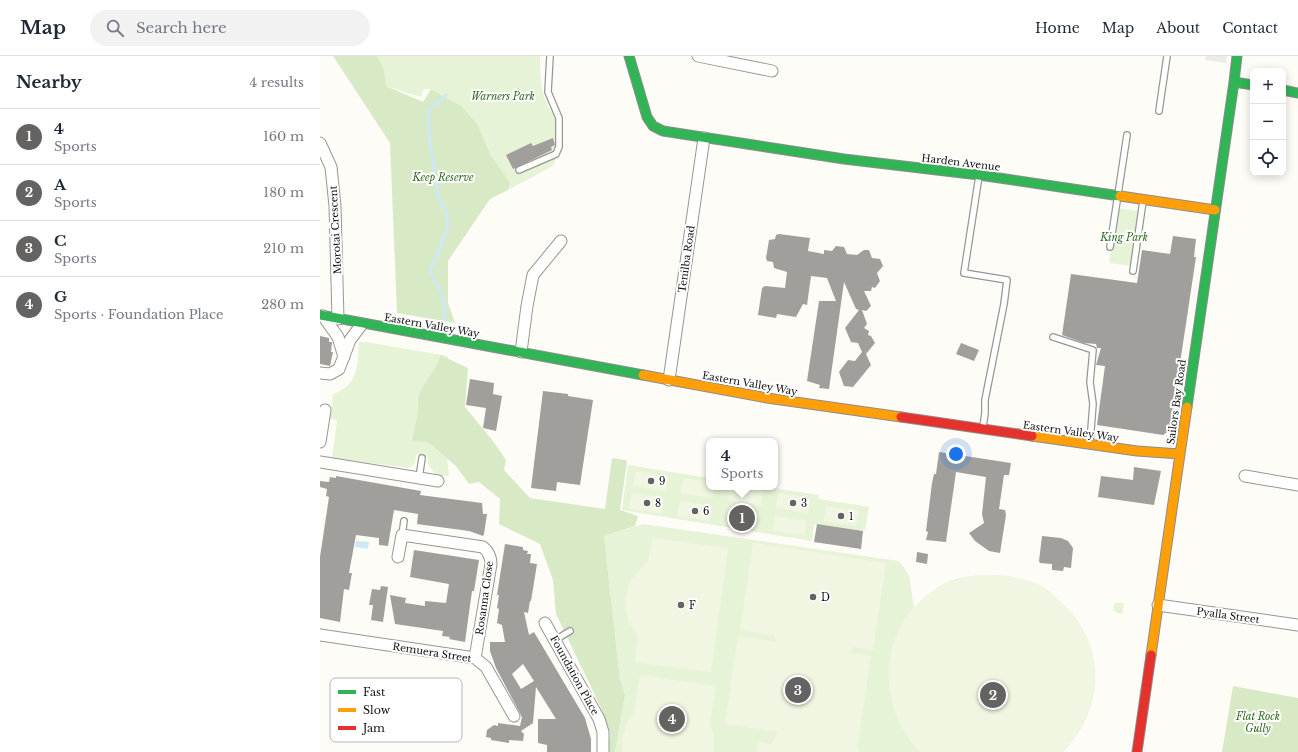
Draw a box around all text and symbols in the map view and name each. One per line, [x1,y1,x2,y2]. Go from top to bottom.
search box [90,10,370,46]
text: Map [20,16,66,39]
icon: search [104,17,126,39]
text: Search here [136,18,227,37]
text: Home [1035,19,1080,37]
text: Map [1102,19,1134,37]
text: About [1156,19,1200,37]
text: Contact [1222,19,1278,37]
map controls [1250,68,1286,176]
button: + [1250,68,1286,104]
text: Nearby [16,72,82,93]
text: 4 results [250,74,304,91]
park label: Warners Park [471,90,535,103]
button: − [1250,104,1286,140]
text: 4 [54,119,64,138]
text: 1 [26,128,32,145]
text: 160 m [263,128,304,145]
text: Sports [54,138,97,155]
button: locate [1250,140,1286,176]
street label: Harden Avenue [921,151,1001,174]
park label: Keep Reserve [412,171,474,184]
text: A [54,175,66,194]
text: 2 [25,184,33,201]
text: 180 m [263,184,304,201]
street label: Morotai Crescent [327,185,344,275]
text: Sports [54,194,97,211]
street label: Tenilba Road [675,224,698,293]
text: C [54,231,66,250]
park label: King Park [1099,231,1148,244]
text: 3 [25,240,33,257]
text: 210 m [263,240,304,257]
text: Sports [54,250,97,267]
text: G [54,287,67,306]
text: 4 [25,296,33,313]
text: 280 m [261,296,304,313]
text: Sports · Foundation Place [54,306,223,323]
street label: Eastern Valley Way [383,311,481,340]
street label: Sailors Bay Road [1164,358,1189,446]
street label: Eastern Valley Way [701,369,799,398]
street label: Eastern Valley Way [1022,418,1120,445]
popup [706,438,778,490]
your location [946,444,966,464]
text: 4 [721,446,731,465]
text: Sports [721,465,763,482]
place label: 9 [659,475,665,488]
marker: 9 [646,476,656,486]
place label: 8 [655,497,661,510]
place label: 3 [801,497,807,510]
marker: 8 [642,498,652,508]
marker: 3 [788,498,798,508]
pin: 1 [729,503,755,533]
place label: 6 [703,505,709,518]
marker: 6 [690,506,700,516]
place label: 1 [849,510,853,523]
marker: 1 [836,511,846,521]
street label: Rosanna Close [473,560,496,636]
place label: D [821,591,830,604]
marker: D [808,592,818,602]
place label: F [689,599,696,612]
marker: F [676,600,686,610]
street label: Pyalla Street [1196,605,1261,626]
street label: Foundation Place [547,633,602,718]
street label: Remuera Street [391,640,473,665]
pin: 3 [785,675,811,705]
legend [330,678,462,742]
pin: 2 [980,680,1006,710]
text: Fast [363,685,386,699]
text: Slow [363,703,391,717]
pin: 4 [659,704,685,734]
park label: Flat Rock Gully [1235,710,1280,735]
text: Jam [361,721,385,735]

